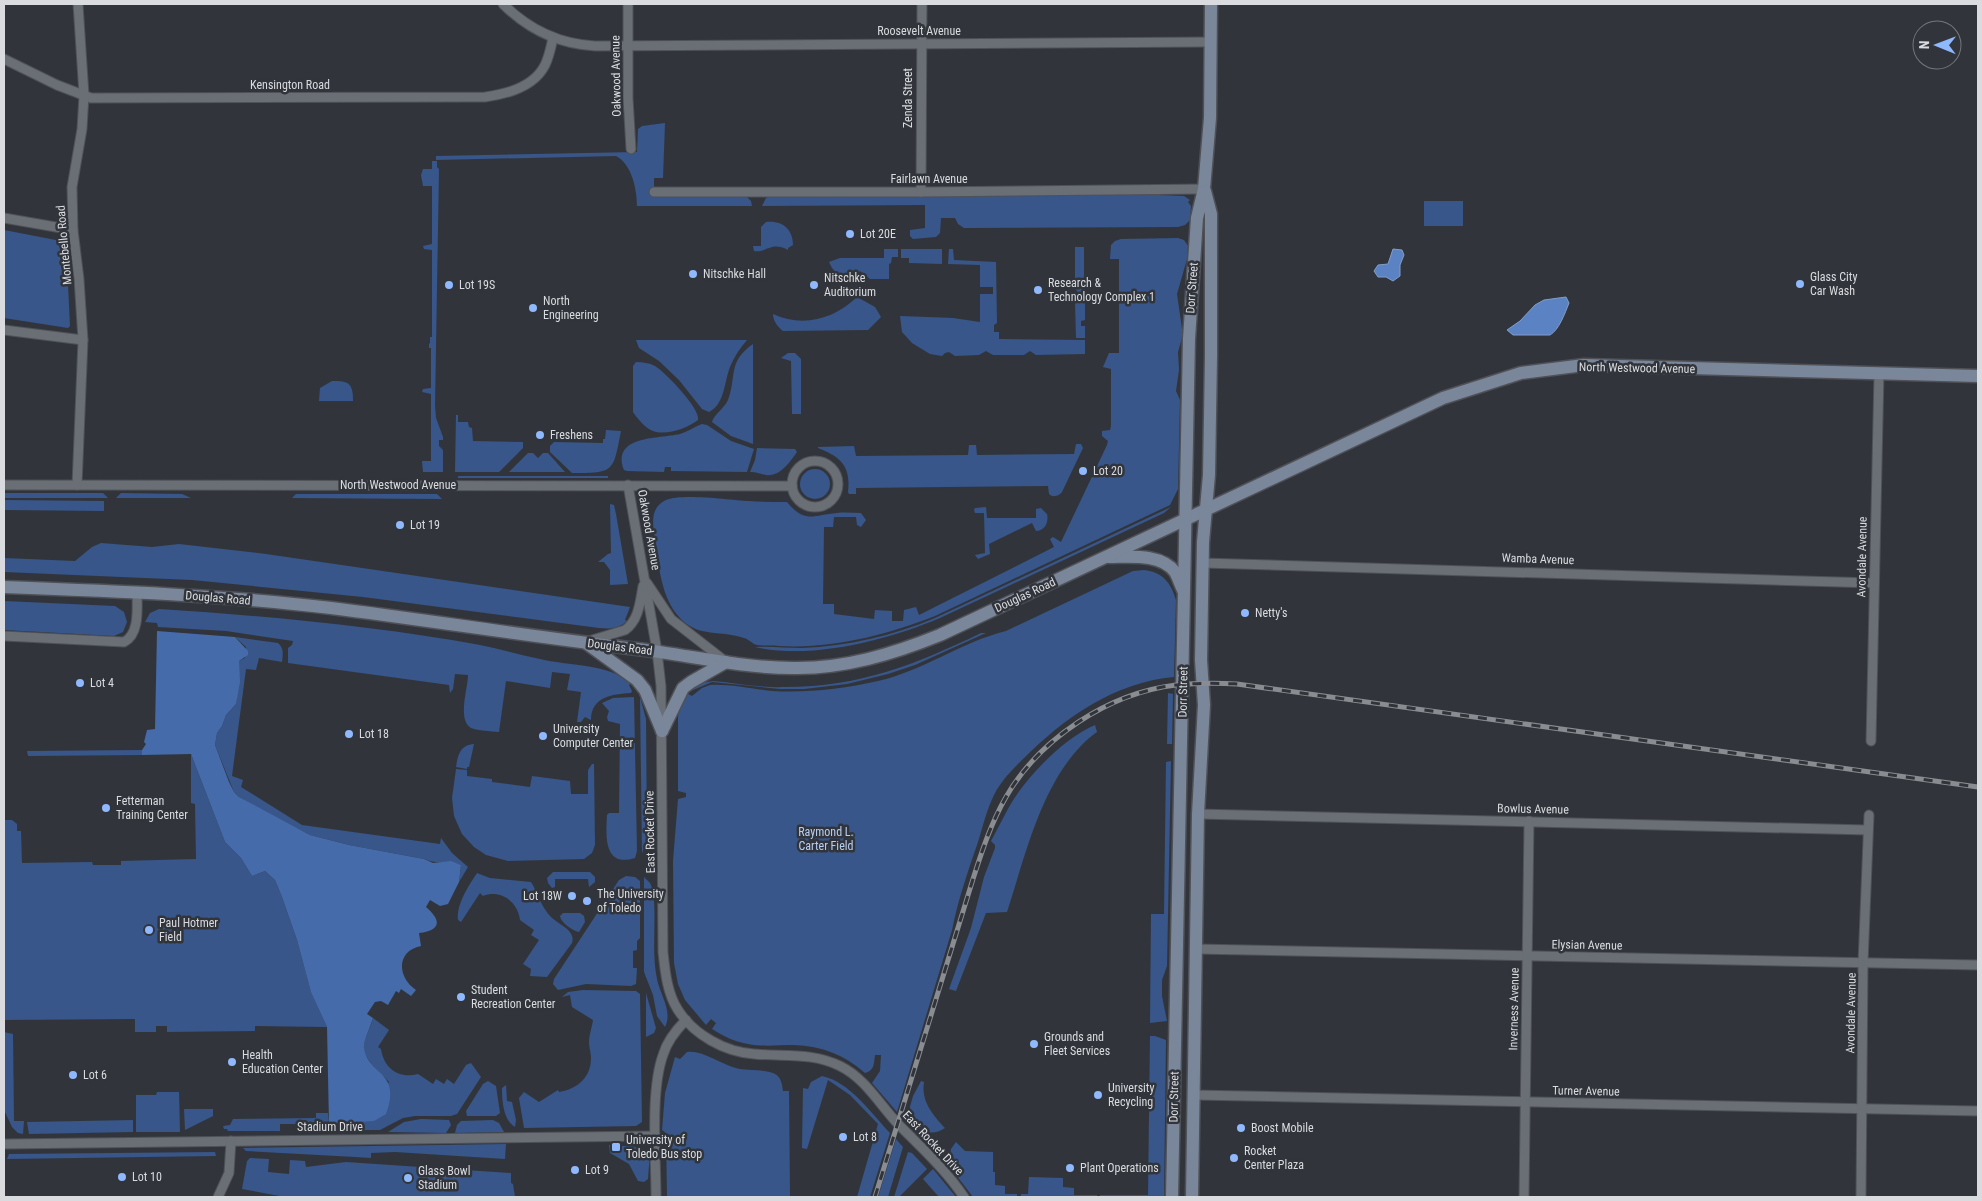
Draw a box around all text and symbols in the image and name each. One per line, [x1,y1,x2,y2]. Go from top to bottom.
north arrow [1912,20,1962,70]
street label: Roosevelt Avenue [877,24,961,38]
street label: Oakwood Avenue [608,35,624,117]
text: N [1916,40,1932,49]
street label: Zenda Street [901,67,915,128]
street label: Kensington Road [250,78,330,92]
street label: Fairlawn Avenue [890,172,968,186]
street label: Montebello Road [54,204,74,285]
place label: Lot 20E [860,227,896,241]
marker: Lot 20E [844,228,856,240]
street label: Dorr Street [1183,262,1201,314]
place label: Nitschke Hall [703,267,766,281]
marker: Nitschke Hall [687,268,699,280]
place label: Glass City Car Wash [1810,270,1857,298]
place label: Nitschke Auditorium [824,271,876,299]
place label: Research & Technology Complex 1 [1048,276,1155,304]
place label: Lot 19S [459,278,495,292]
marker: Glass City Car Wash [1794,278,1806,290]
marker: Lot 19S [443,279,455,291]
marker: Nitschke Auditorium [808,279,820,291]
marker: Research & Technology Complex 1 [1032,284,1044,296]
place label: North Engineering [543,294,599,322]
marker: North Engineering [527,302,539,314]
street label: North Westwood Avenue [1579,360,1696,376]
place label: Freshens [550,428,593,442]
marker: Freshens [534,429,546,441]
place label: Lot 20 [1093,464,1123,478]
marker: Lot 20 [1077,465,1089,477]
street label: North Westwood Avenue [340,478,456,492]
street label: Oakwood Avenue [635,489,663,572]
street label: Avondale Avenue [1854,516,1870,598]
place label: Lot 19 [410,518,440,532]
marker: Lot 19 [394,519,406,531]
street label: Wamba Avenue [1501,551,1575,567]
street label: Douglas Road [992,575,1058,615]
street label: Douglas Road [185,588,251,608]
place label: Netty's [1255,606,1287,620]
marker: Netty's [1239,607,1251,619]
street label: Douglas Road [587,636,653,658]
street label: Dorr Street [1176,666,1190,718]
place label: Lot 4 [90,676,114,690]
marker: Lot 4 [74,677,86,689]
place label: University Computer Center [553,722,634,750]
place label: Lot 18 [359,727,389,741]
marker: Lot 18 [343,728,355,740]
marker: University Computer Center [537,730,549,742]
street label: East Rocket Drive [642,790,658,873]
place label: Fetterman Training Center [116,794,188,822]
street label: Bowlus Avenue [1497,801,1569,817]
marker: Fetterman Training Center [100,802,112,814]
park label: Raymond L. Carter Field [798,825,854,853]
place label: The University of Toledo [597,887,664,915]
place label: Lot 18W [523,889,562,903]
marker: Lot 18W [566,890,578,902]
marker: The University of Toledo [581,895,593,907]
place label: Paul Hotmer Field [159,916,218,944]
marker: Paul Hotmer Field [143,924,155,936]
street label: Elysian Avenue [1551,937,1623,953]
street label: Inverness Avenue [1506,967,1522,1051]
street label: Avondale Avenue [1843,972,1859,1054]
place label: Student Recreation Center [471,983,556,1011]
marker: Student Recreation Center [455,991,467,1003]
place label: Grounds and Fleet Services [1044,1030,1110,1058]
marker: Grounds and Fleet Services [1028,1038,1040,1050]
place label: Health Education Center [242,1048,323,1076]
marker: Health Education Center [226,1056,238,1068]
place label: Lot 6 [83,1068,107,1082]
marker: Lot 6 [67,1069,79,1081]
street label: Dorr Street [1167,1071,1181,1123]
place label: University Recycling [1108,1081,1154,1109]
street label: Turner Avenue [1552,1083,1620,1099]
marker: University Recycling [1092,1089,1104,1101]
street label: East Rocket Drive [900,1108,967,1178]
street label: Stadium Drive [297,1120,363,1134]
place label: Boost Mobile [1251,1121,1314,1135]
marker: Boost Mobile [1235,1122,1247,1134]
place label: Lot 8 [853,1130,877,1144]
marker: Lot 8 [837,1131,849,1143]
place label: University of Toledo Bus stop [626,1133,702,1161]
marker: University of Toledo Bus stop [610,1141,622,1153]
place label: Rocket Center Plaza [1244,1144,1304,1172]
marker: Rocket Center Plaza [1228,1152,1240,1164]
place label: Plant Operations [1080,1161,1159,1175]
marker: Plant Operations [1064,1162,1076,1174]
place label: Lot 9 [585,1163,609,1177]
place label: Glass Bowl Stadium [418,1164,470,1192]
marker: Lot 9 [569,1164,581,1176]
place label: Lot 10 [132,1170,162,1184]
marker: Lot 10 [116,1171,128,1183]
marker: Glass Bowl Stadium [402,1172,414,1184]

